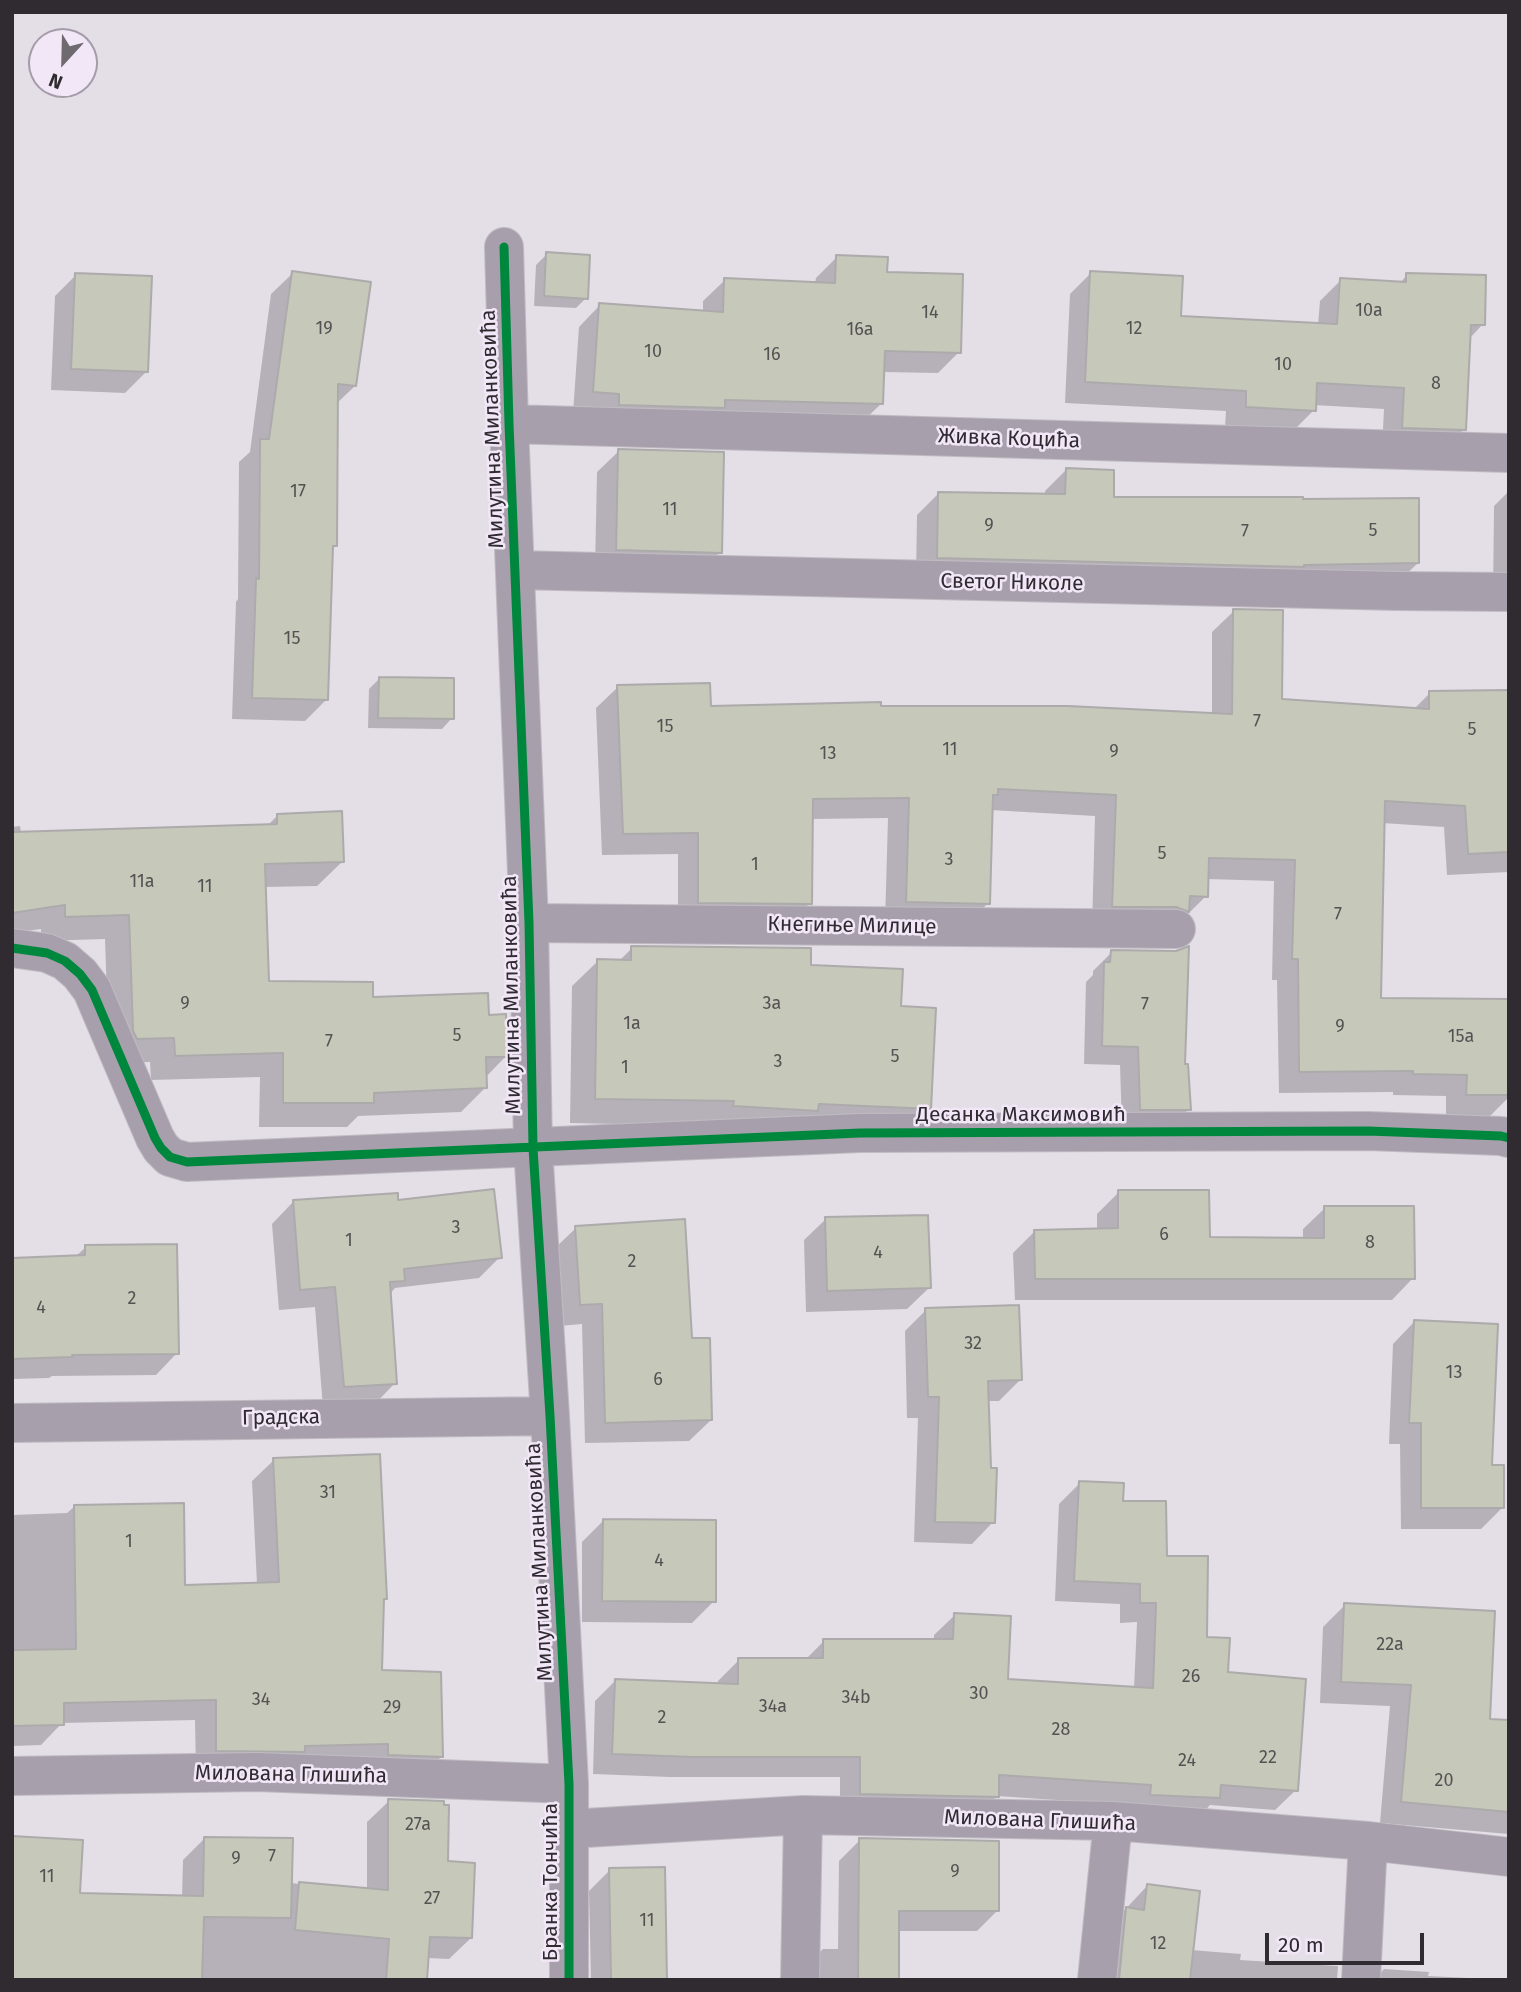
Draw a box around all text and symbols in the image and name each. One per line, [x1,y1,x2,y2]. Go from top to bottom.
north arrow [28,28,98,98]
text: N [46,68,66,94]
house number: 10a [1355,300,1383,322]
house number: 14 [921,302,939,324]
street label: Милутина Миланковића [476,309,510,549]
house number: 19 [315,318,333,340]
house number: 12 [1126,318,1142,340]
house number: 16a [846,319,874,341]
house number: 10 [644,341,662,363]
house number: 16 [763,344,781,366]
house number: 10 [1274,354,1292,376]
house number: 8 [1431,373,1441,395]
street label: Живка Коцића [937,424,1081,454]
house number: 17 [290,481,306,503]
house number: 11 [662,499,678,521]
house number: 9 [984,515,994,537]
house number: 5 [1368,520,1378,542]
house number: 7 [1241,521,1249,543]
street label: Светог Николе [940,569,1084,597]
house number: 15 [284,628,300,650]
house number: 7 [1253,711,1261,733]
house number: 15 [657,716,673,738]
house number: 5 [1467,719,1477,741]
house number: 11 [942,739,958,761]
house number: 9 [1109,741,1119,763]
house number: 13 [820,743,836,765]
house number: 5 [1157,843,1167,865]
house number: 3 [945,849,953,871]
house number: 1 [751,854,759,876]
house number: 11a [129,871,155,893]
street label: Милутина Миланковића [497,875,527,1115]
house number: 11 [197,876,213,898]
house number: 7 [1334,904,1342,926]
street label: Кнегиње Милице [767,912,937,940]
house number: 9 [180,993,190,1015]
house number: 3a [763,993,781,1015]
house number: 7 [1141,994,1149,1016]
house number: 1a [623,1013,641,1035]
house number: 9 [1335,1016,1345,1038]
house number: 5 [452,1025,462,1047]
house number: 15a [1448,1026,1474,1048]
house number: 7 [325,1031,333,1053]
house number: 5 [890,1046,900,1068]
house number: 3 [774,1051,782,1073]
house number: 1 [621,1057,629,1079]
street label: Десанка Максимовић [916,1102,1126,1128]
house number: 3 [452,1217,460,1239]
house number: 6 [1159,1224,1169,1246]
house number: 1 [345,1230,353,1252]
house number: 8 [1365,1232,1375,1254]
house number: 4 [873,1242,883,1264]
house number: 2 [628,1251,636,1273]
house number: 2 [128,1288,136,1310]
house number: 4 [36,1297,46,1319]
house number: 32 [964,1333,982,1355]
house number: 13 [1446,1362,1462,1384]
house number: 6 [653,1369,663,1391]
street label: Градска [242,1405,320,1431]
street label: Милутина Миланковића [521,1442,559,1682]
house number: 31 [320,1482,336,1504]
house number: 1 [125,1531,133,1553]
house number: 4 [654,1550,664,1572]
house number: 22a [1376,1634,1404,1656]
house number: 26 [1182,1666,1200,1688]
house number: 30 [969,1683,989,1705]
house number: 34b [841,1687,871,1709]
house number: 34 [252,1689,270,1711]
house number: 34a [759,1696,787,1718]
house number: 29 [383,1697,401,1719]
house number: 2 [658,1707,666,1729]
house number: 28 [1052,1719,1070,1741]
house number: 22 [1259,1747,1277,1769]
house number: 24 [1178,1750,1196,1772]
street label: Милована Глишића [195,1761,387,1789]
house number: 20 [1435,1770,1453,1792]
street label: Бранка Тончића [538,1803,564,1961]
street label: Милована Глишића [944,1805,1136,1837]
house number: 27a [405,1814,431,1836]
house number: 7 [268,1846,276,1868]
house number: 9 [231,1848,241,1870]
house number: 9 [950,1861,960,1883]
house number: 11 [39,1866,55,1888]
house number: 27 [424,1888,440,1910]
house number: 11 [639,1910,655,1932]
scale bar [1269,1918,1428,1962]
text: 20 m [1278,1932,1324,1958]
house number: 12 [1150,1933,1166,1955]

